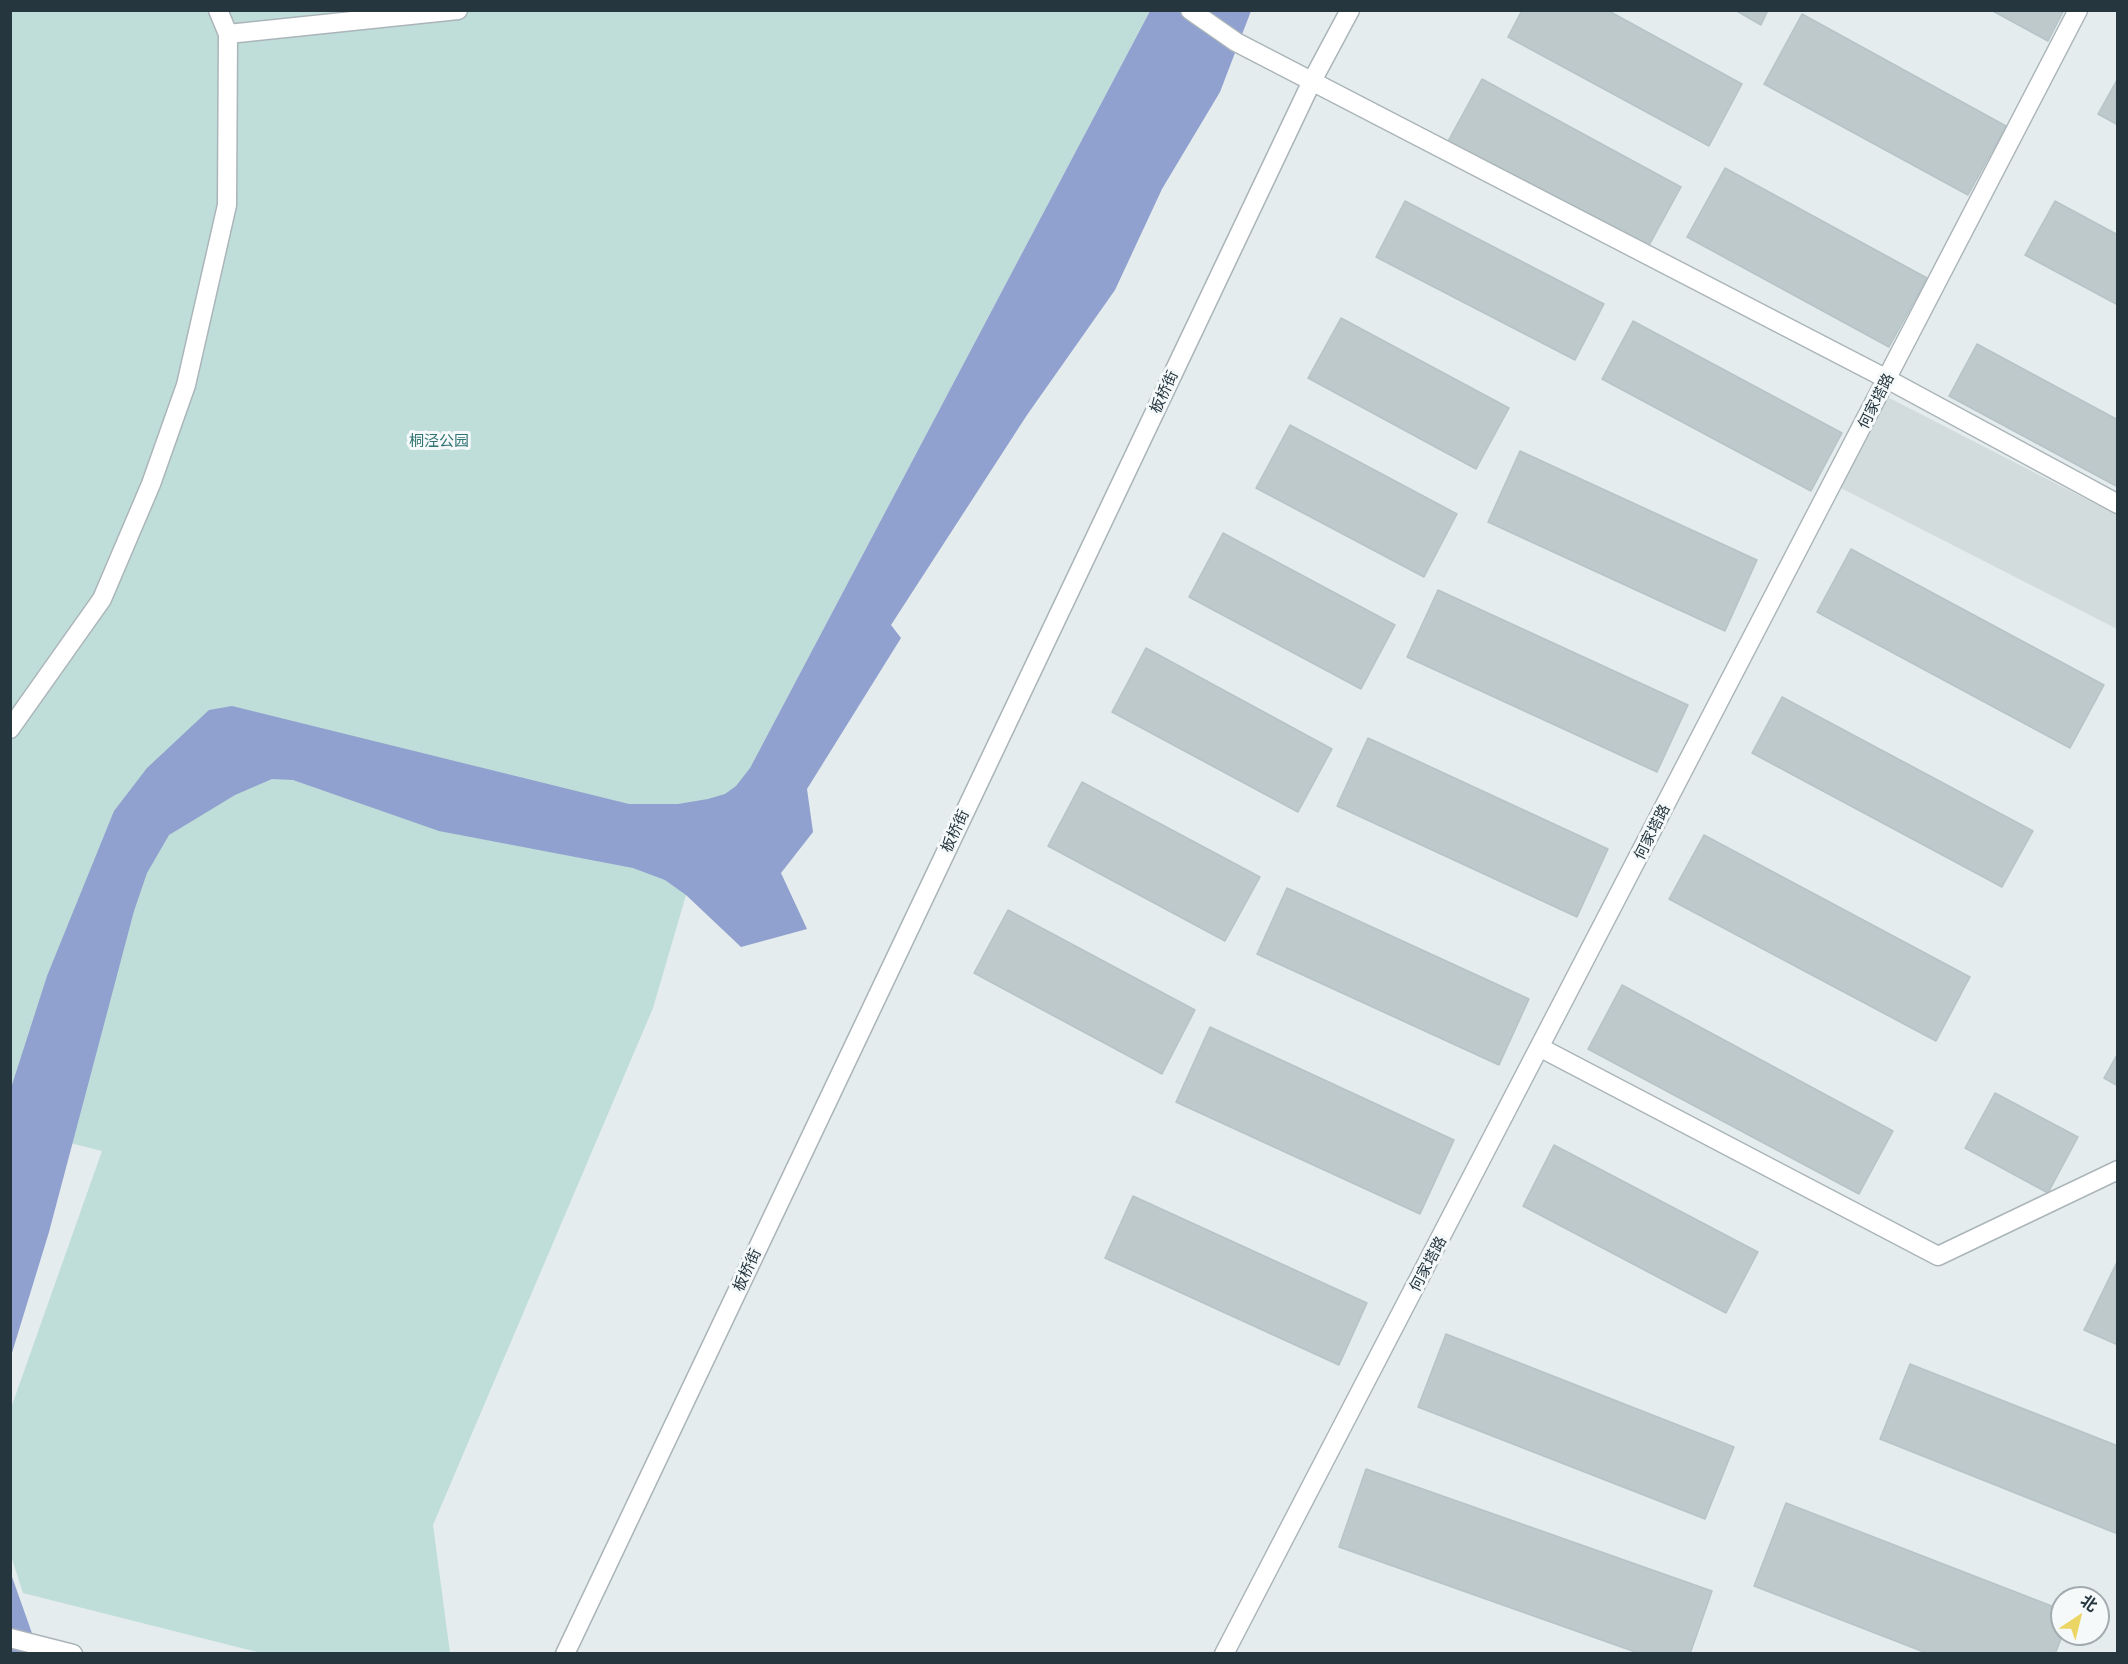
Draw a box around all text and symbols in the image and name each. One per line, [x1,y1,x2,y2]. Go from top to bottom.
street label: 板桥街 [1146,368,1182,416]
street label: 何家塔路 [1854,370,1898,432]
park label: 桐泾公园 [409,432,469,450]
street label: 何家塔路 [1630,801,1674,863]
street label: 板桥街 [937,807,973,855]
street label: 何家塔路 [1406,1233,1450,1295]
street label: 板桥街 [729,1246,765,1294]
north arrow [2050,1586,2110,1646]
text: 北 [2077,1590,2101,1615]

